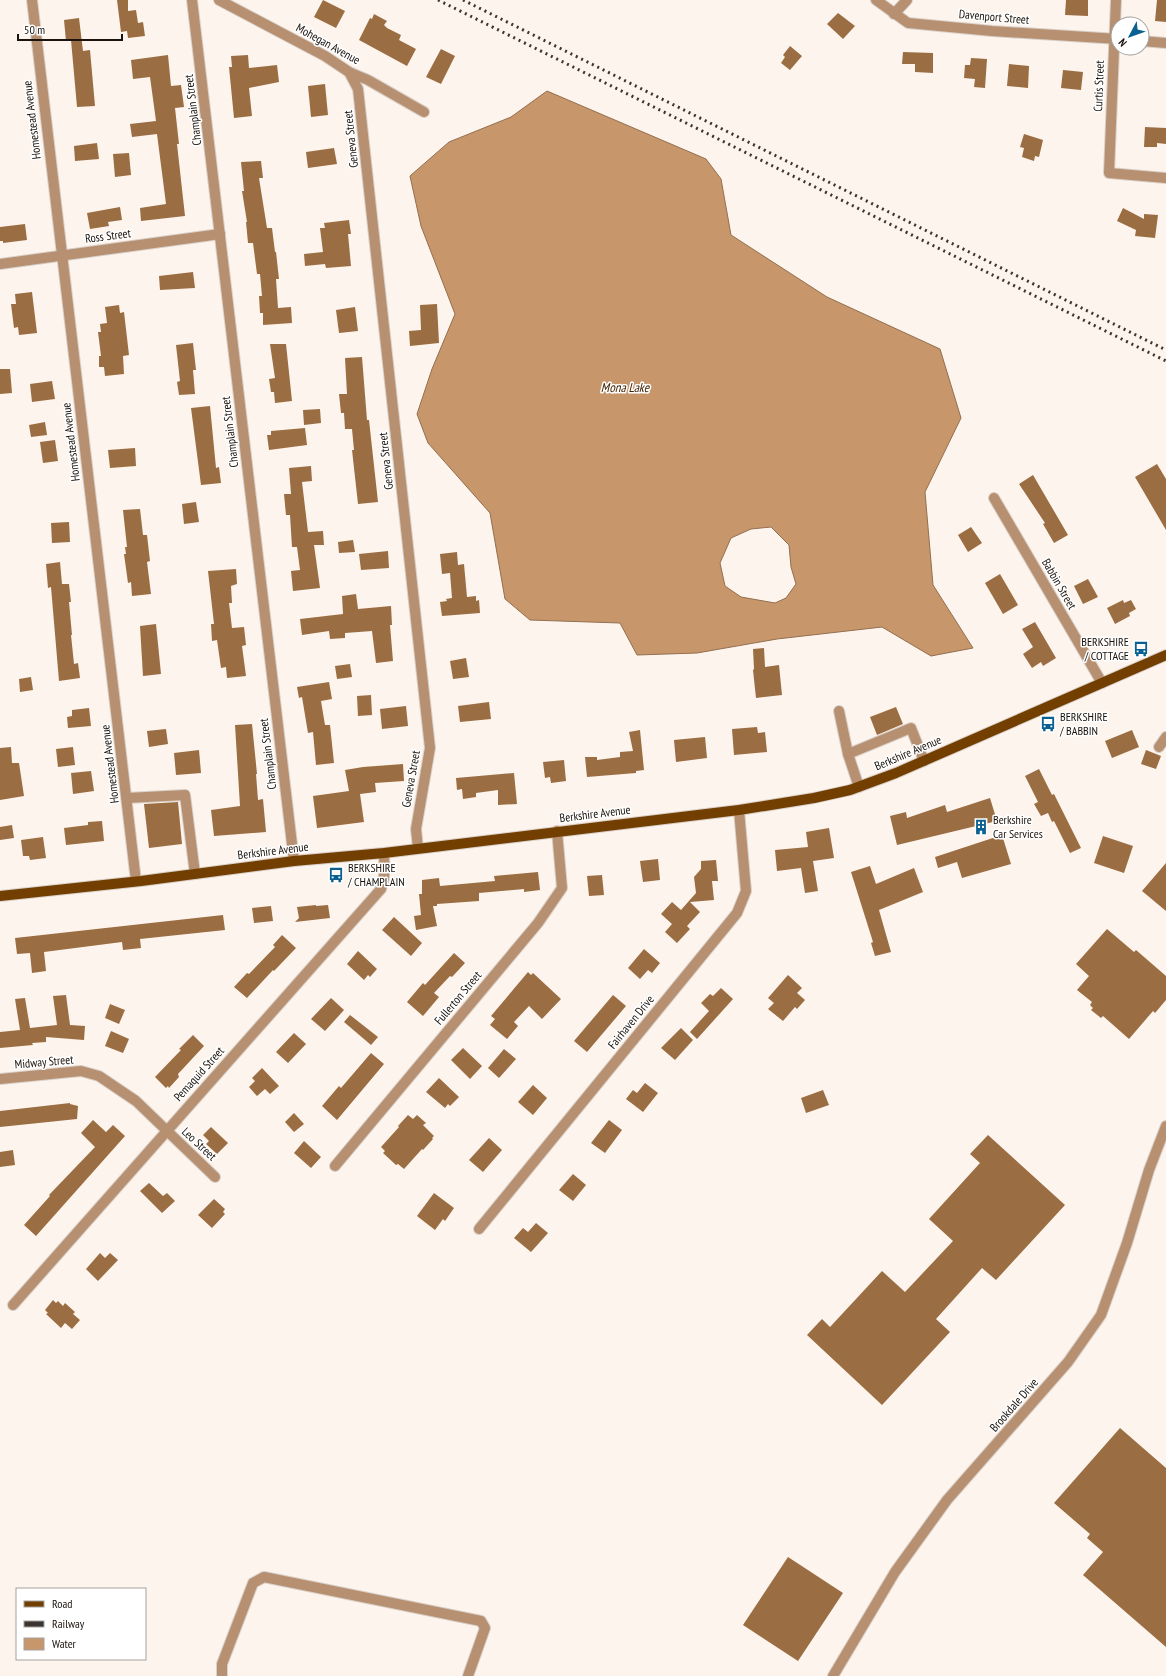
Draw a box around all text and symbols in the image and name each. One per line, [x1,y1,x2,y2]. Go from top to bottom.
street label: Davenport Street [958,6,1031,27]
scale bar [18,16,122,42]
north arrow [1110,16,1150,56]
street label: Mohegan Avenue [294,20,363,67]
text: 50 m [24,22,45,37]
text: N [1115,36,1130,49]
street label: Curtis Street [1090,59,1107,112]
street label: Champlain Street [181,73,204,146]
street label: Homestead Avenue [19,80,44,160]
street label: Geneva Street [340,109,361,169]
street label: Ross Street [84,225,132,246]
water label: Mona Lake [601,379,651,396]
street label: Champlain Street [218,395,241,468]
street label: Homestead Avenue [58,402,83,482]
street label: Geneva Street [375,431,396,491]
street label: Babbin Street [1039,556,1080,612]
place label: BERKSHIRE / COTTAGE [1081,634,1129,663]
bus stop icon: BERKSHIRE / COTTAGE [1132,640,1150,658]
place label: BERKSHIRE / BABBIN [1059,709,1108,738]
bus stop icon: BERKSHIRE / BABBIN [1039,715,1057,733]
street label: Champlain Street [256,717,279,790]
street label: Homestead Avenue [97,724,122,804]
street label: Berkshire Avenue [872,732,944,773]
street label: Geneva Street [398,749,423,809]
street label: Berkshire Avenue [559,802,631,825]
place label: Berkshire Car Services [993,812,1043,841]
building icon: Berkshire Car Services [972,818,990,836]
street label: Berkshire Avenue [237,839,309,862]
place label: BERKSHIRE / CHAMPLAIN [347,860,405,889]
bus stop icon: BERKSHIRE / CHAMPLAIN [327,866,345,884]
street label: Fullerton Street [431,967,485,1028]
street label: Fairhaven Drive [604,992,657,1052]
street label: Pemaquid Street [170,1043,227,1104]
street label: Midway Street [14,1051,75,1072]
street label: Leo Street [179,1124,220,1164]
street label: Brookdale Drive [986,1375,1041,1435]
legend [16,1588,146,1660]
text: Road [52,1596,72,1611]
text: Railway [52,1616,85,1631]
text: Water [52,1636,77,1651]

